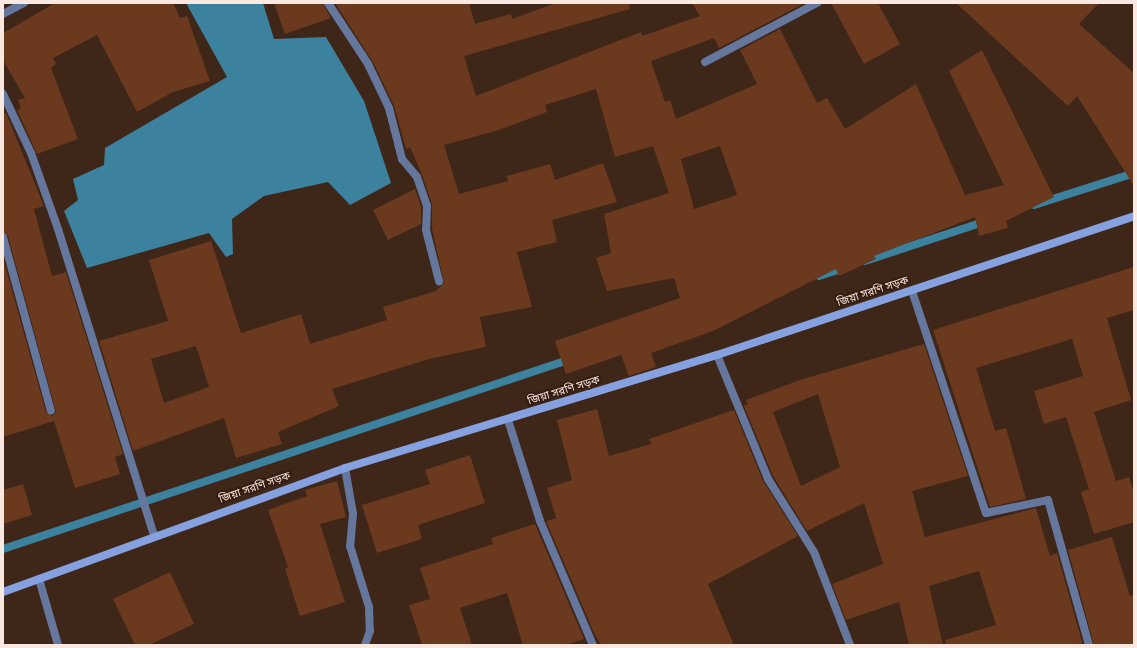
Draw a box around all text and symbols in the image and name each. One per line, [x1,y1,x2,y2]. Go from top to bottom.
street label: জিয়া সরণি সড়ক [835,274,911,310]
street label: জিয়া সরণি সড়ক [526,374,602,408]
street label: জিয়া সরণি সড়ক [218,470,292,506]

